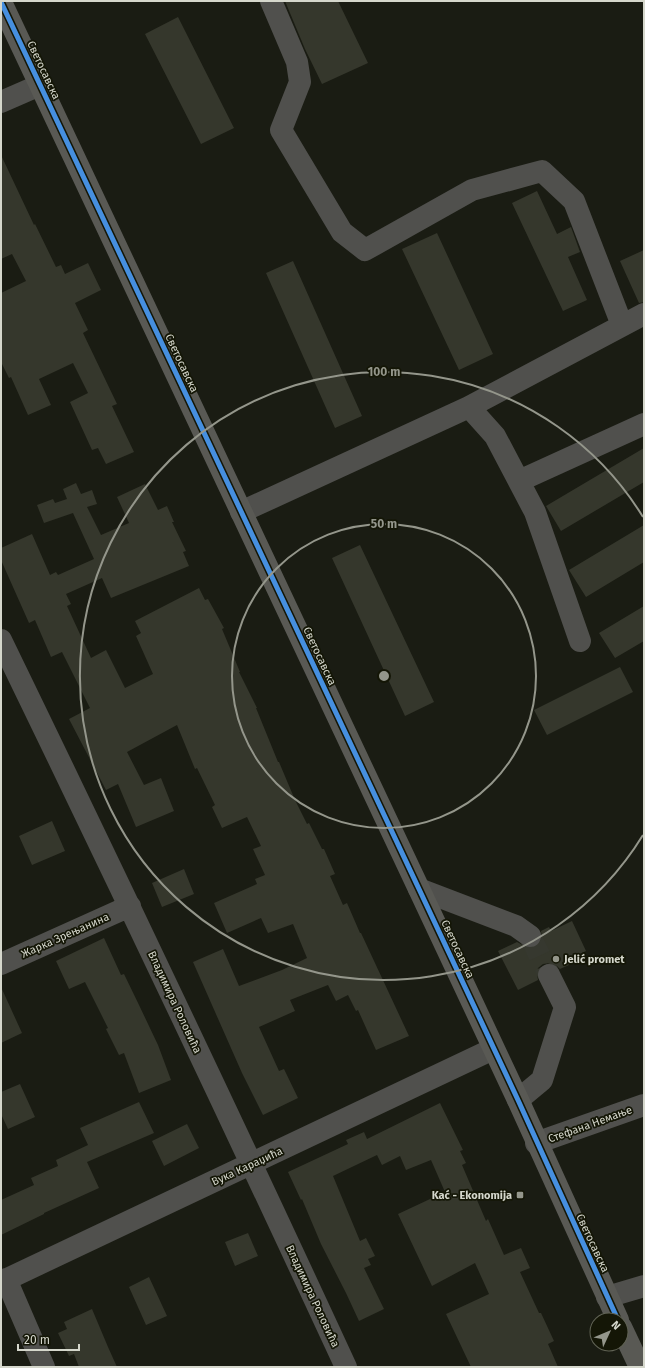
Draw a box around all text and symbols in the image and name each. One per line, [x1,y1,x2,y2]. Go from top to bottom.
street label: Светосавска [24,39,63,102]
street label: Светосавска [162,332,201,395]
text: 100 m [368,365,400,379]
text: 50 m [371,517,397,531]
street label: Светосавска [300,625,339,688]
centre of rings [377,669,391,683]
street label: Жарка Зрењанина [19,910,111,961]
street label: Светосавска [438,918,477,981]
street label: Владимира Роловића [145,949,204,1055]
place label: Jelić promet [563,953,625,966]
marker: Jelić promet [551,954,561,964]
street label: Стефана Немање [546,1103,634,1146]
street label: Вука Караџића [210,1144,285,1189]
place label: Kać - Ekonomija [432,1189,512,1202]
marker: Kać - Ekonomija [515,1190,525,1200]
street label: Светосавска [573,1212,612,1275]
street label: Владимира Роловића [283,1243,342,1349]
north arrow [589,1312,629,1352]
text: N [609,1318,623,1333]
scale bar [18,1326,79,1352]
text: 20 m [24,1333,50,1347]

